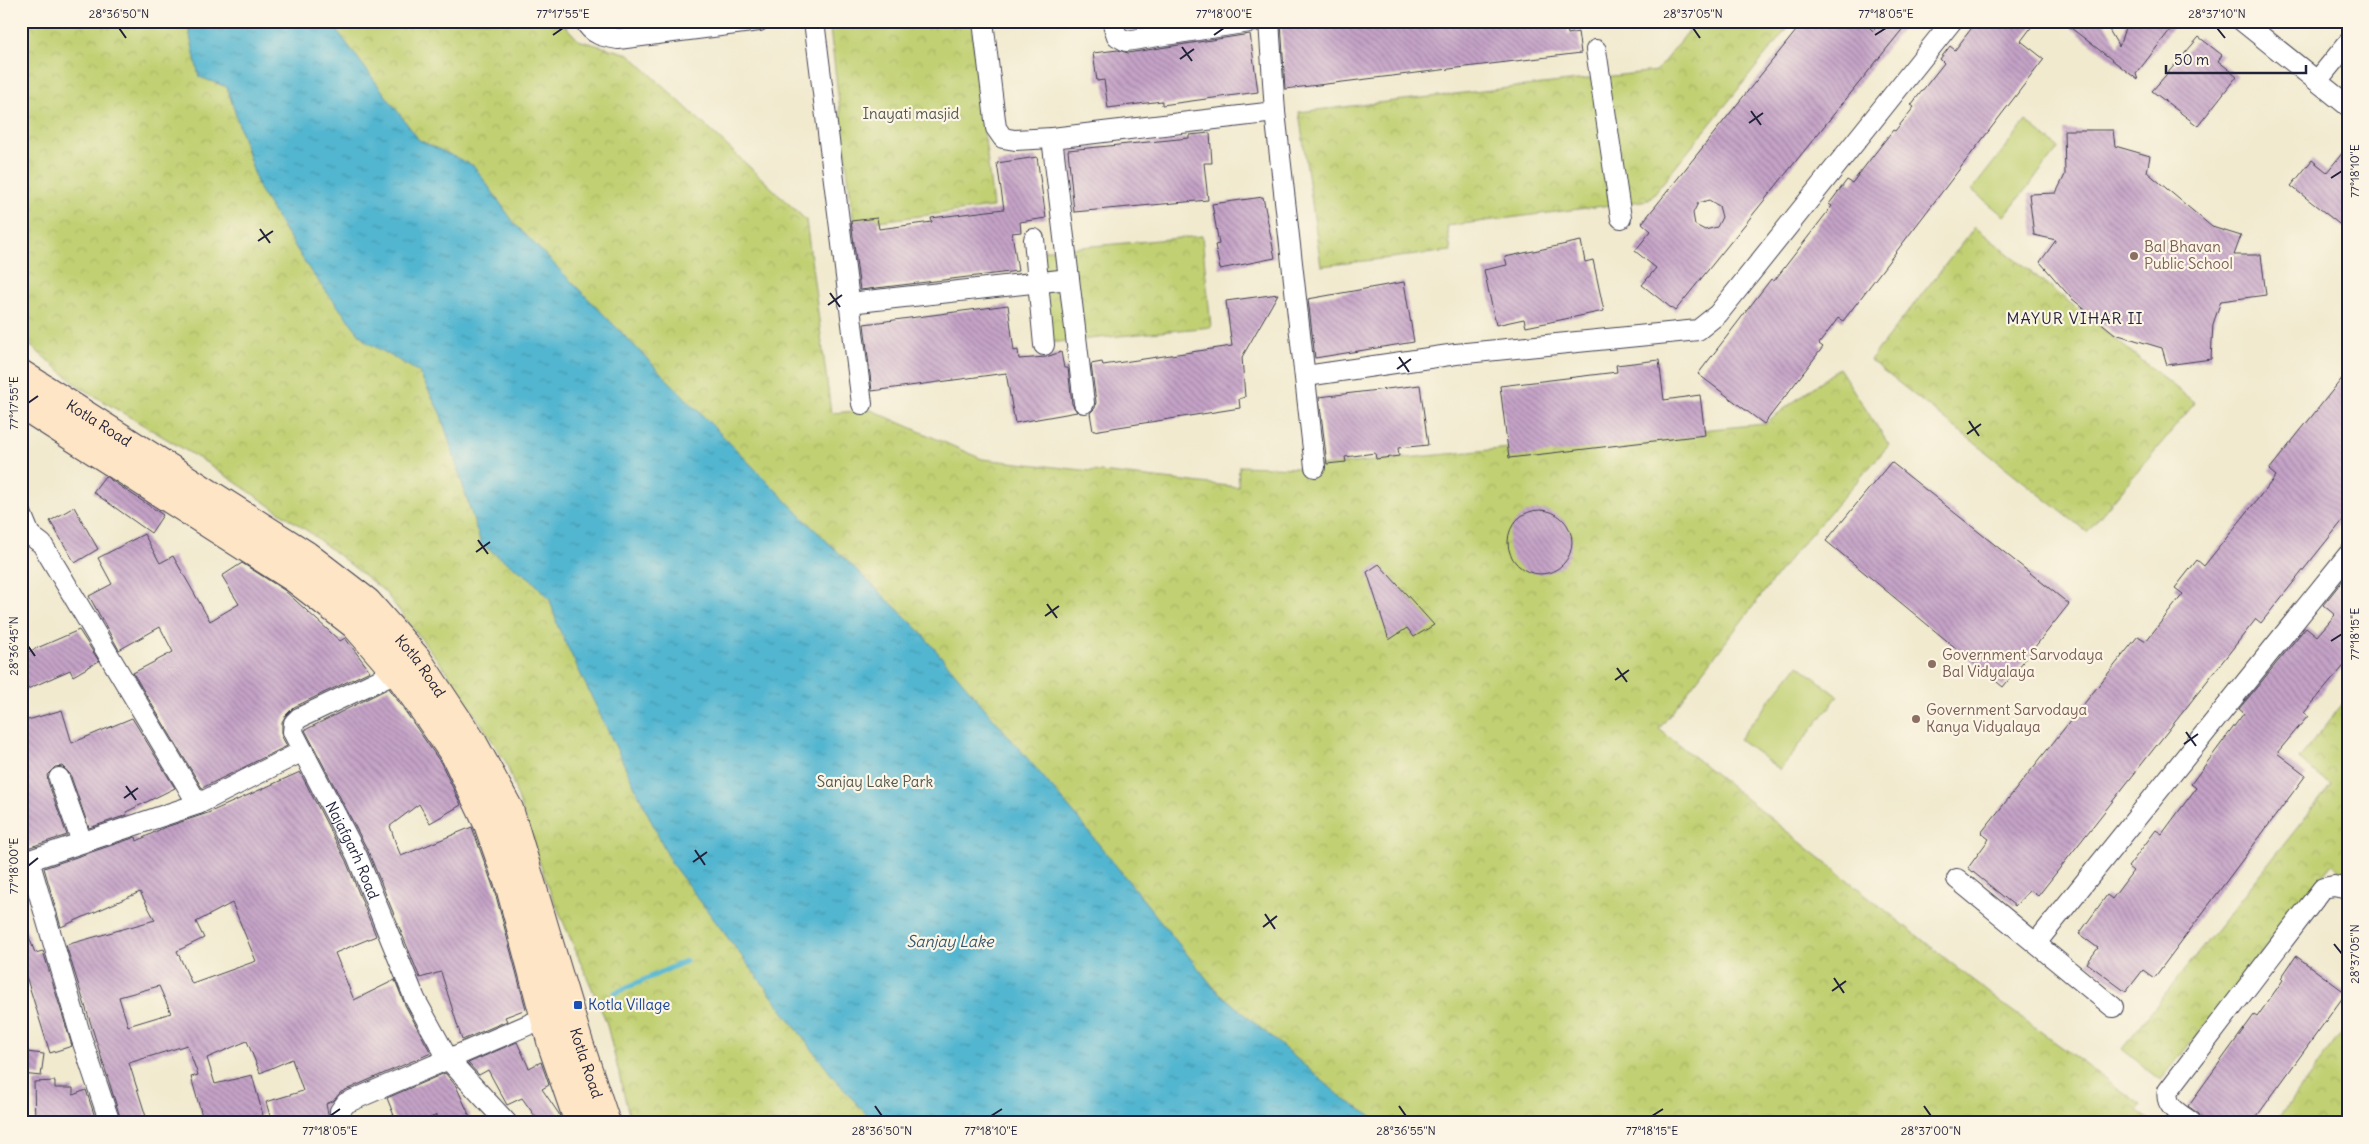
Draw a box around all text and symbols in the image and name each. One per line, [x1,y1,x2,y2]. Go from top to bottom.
text: 28°36'50"N [89,6,149,21]
text: 77°17'55"E [536,6,590,21]
text: 77°18'00"E [1196,6,1252,21]
text: 28°37'05"N [1663,6,1723,21]
text: 77°18'05"E [1858,6,1914,21]
text: 28°37'10"N [2188,6,2246,21]
scale bar [2166,42,2306,74]
text: 50 m [2174,50,2209,69]
park label: Inayati masjid [863,104,960,123]
text: 77°18'10"E [2347,144,2362,198]
place label: Bal Bhavan Public School [2144,237,2233,273]
marker: Bal Bhavan Public School [2128,250,2140,262]
district label: MAYUR VIHAR II [2006,308,2144,328]
text: 77°17'55"E [6,376,21,430]
street label: Kotla Road [63,395,135,451]
text: 77°18'15"E [2347,608,2362,660]
text: 28°36'45"N [6,616,21,676]
street label: Kotla Road [391,631,450,701]
place label: Government Sarvodaya Bal Vidyalaya [1942,645,2103,681]
marker: Government Sarvodaya Bal Vidyalaya [1926,658,1938,670]
place label: Government Sarvodaya Kanya Vidyalaya [1926,700,2087,736]
marker: Government Sarvodaya Kanya Vidyalaya [1910,713,1922,725]
park label: Sanjay Lake Park [817,772,934,791]
street label: Najafgarh Road [321,798,384,902]
text: 77°18'00"E [6,838,21,894]
text: 28°37'05"N [2347,924,2362,984]
water label: Sanjay Lake [906,931,995,951]
place label: Kotla Village [588,995,670,1014]
marker: Kotla Village [572,999,584,1011]
street label: Kotla Road [566,1025,607,1101]
text: 77°18'05"E [302,1123,358,1138]
text: 28°36'50"N [852,1123,912,1138]
text: 77°18'10"E [964,1123,1018,1138]
text: 28°36'55"N [1376,1123,1436,1138]
text: 77°18'15"E [1626,1123,1678,1138]
text: 28°37'00"N [1901,1123,1961,1138]

